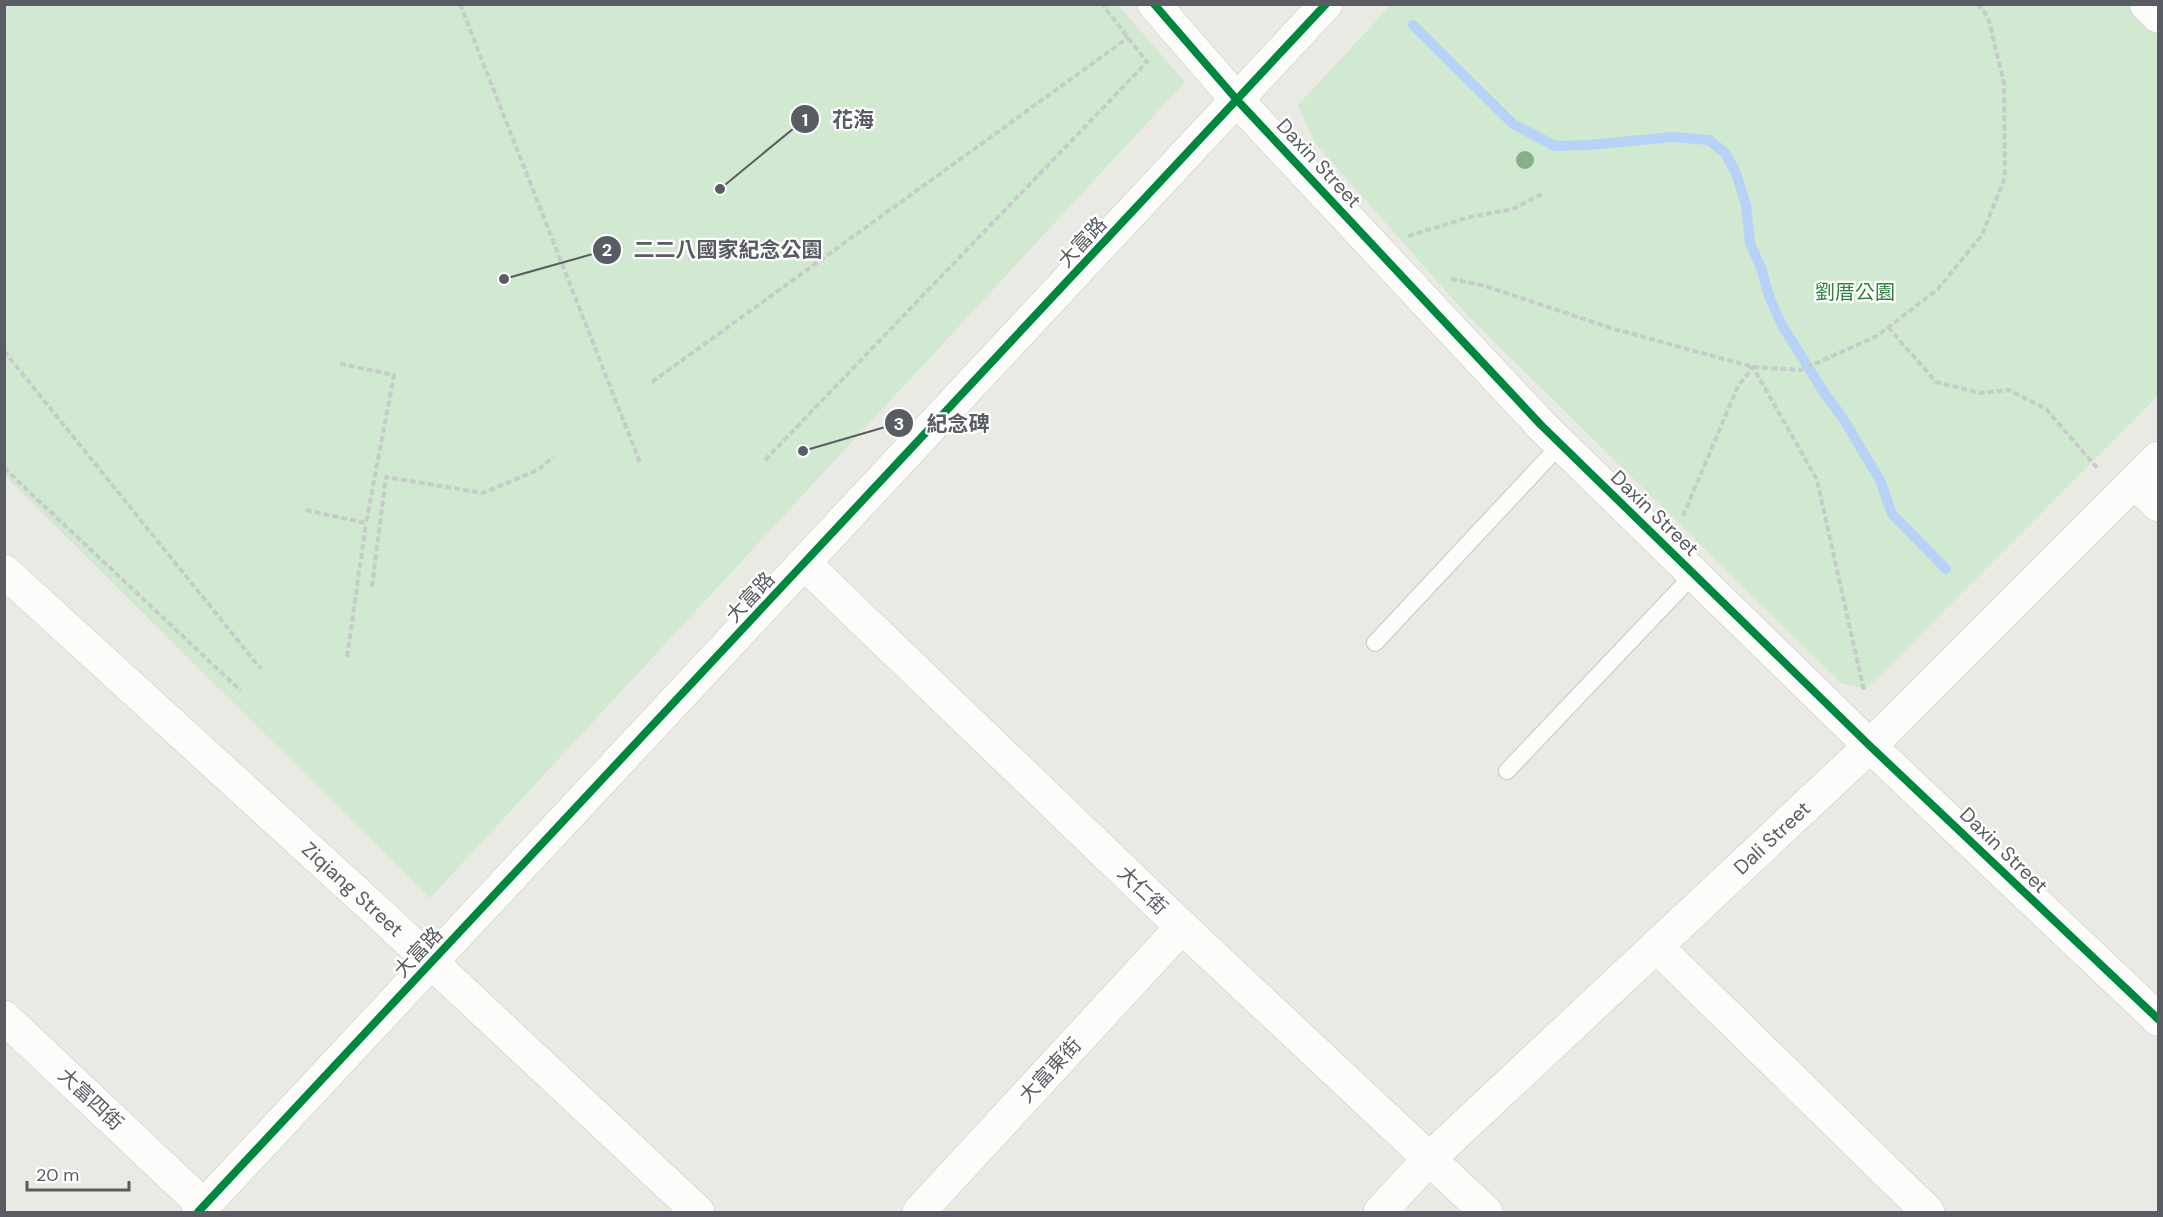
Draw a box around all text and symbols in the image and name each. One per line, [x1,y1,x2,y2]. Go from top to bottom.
callout: 花海 [790,100,886,139]
text: 花海 [832,106,874,134]
text: 1 [802,108,808,132]
street label: Daxin Street [1271,113,1367,213]
street label: 大富路 [1052,211,1112,273]
callout: 二二八國家紀念公園 [592,230,835,269]
text: 二二八國家紀念公園 [634,236,823,264]
text: 2 [602,238,612,262]
park label: 劉厝公園 [1815,279,1895,305]
callout: 紀念碑 [884,404,1001,443]
text: 紀念碑 [927,410,990,438]
text: 3 [894,412,904,436]
street label: Daxin Street [1605,464,1705,562]
street label: 大富路 [720,566,780,628]
street label: Dali Street [1728,795,1816,880]
street label: Daxin Street [1954,801,2054,899]
street label: Ziqiang Street [296,836,409,942]
street label: 大仁街 [1112,860,1174,920]
street label: 大富路 [388,921,448,983]
street label: 大富東街 [1013,1032,1087,1108]
street label: 大富四街 [53,1062,129,1136]
scale bar [27,1154,129,1192]
text: 20 m [36,1163,79,1187]

